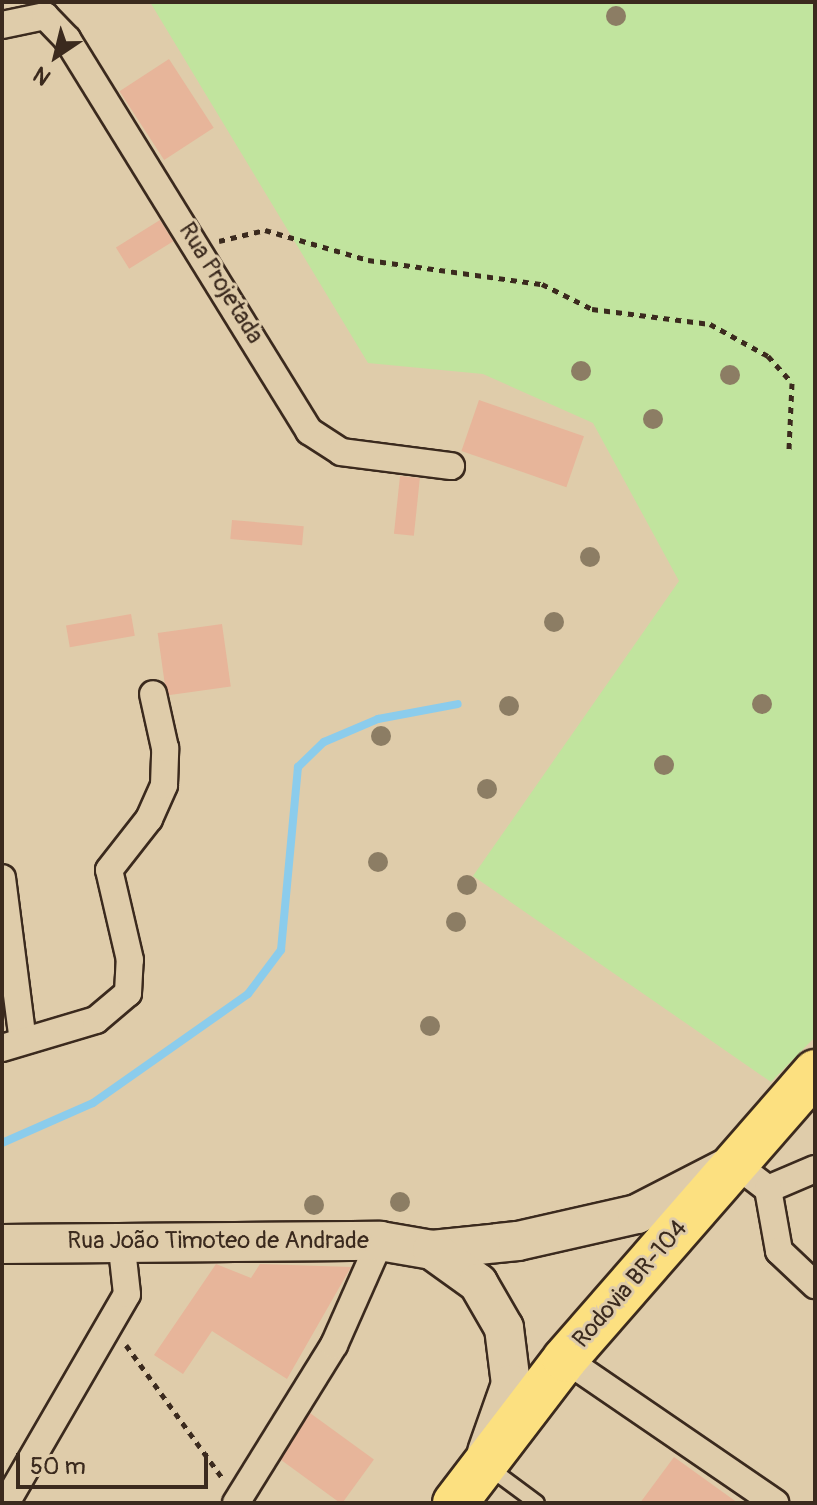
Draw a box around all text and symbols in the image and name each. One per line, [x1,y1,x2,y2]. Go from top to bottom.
north arrow [16,16,96,96]
text: N [28,60,56,91]
street label: Rua Projetada [172,217,270,349]
street label: Rodovia BR-104 [567,1214,693,1354]
street label: Rua João Timoteo de Andrade [67,1227,369,1255]
scale bar [20,1437,212,1487]
text: 50 m [30,1452,86,1481]

